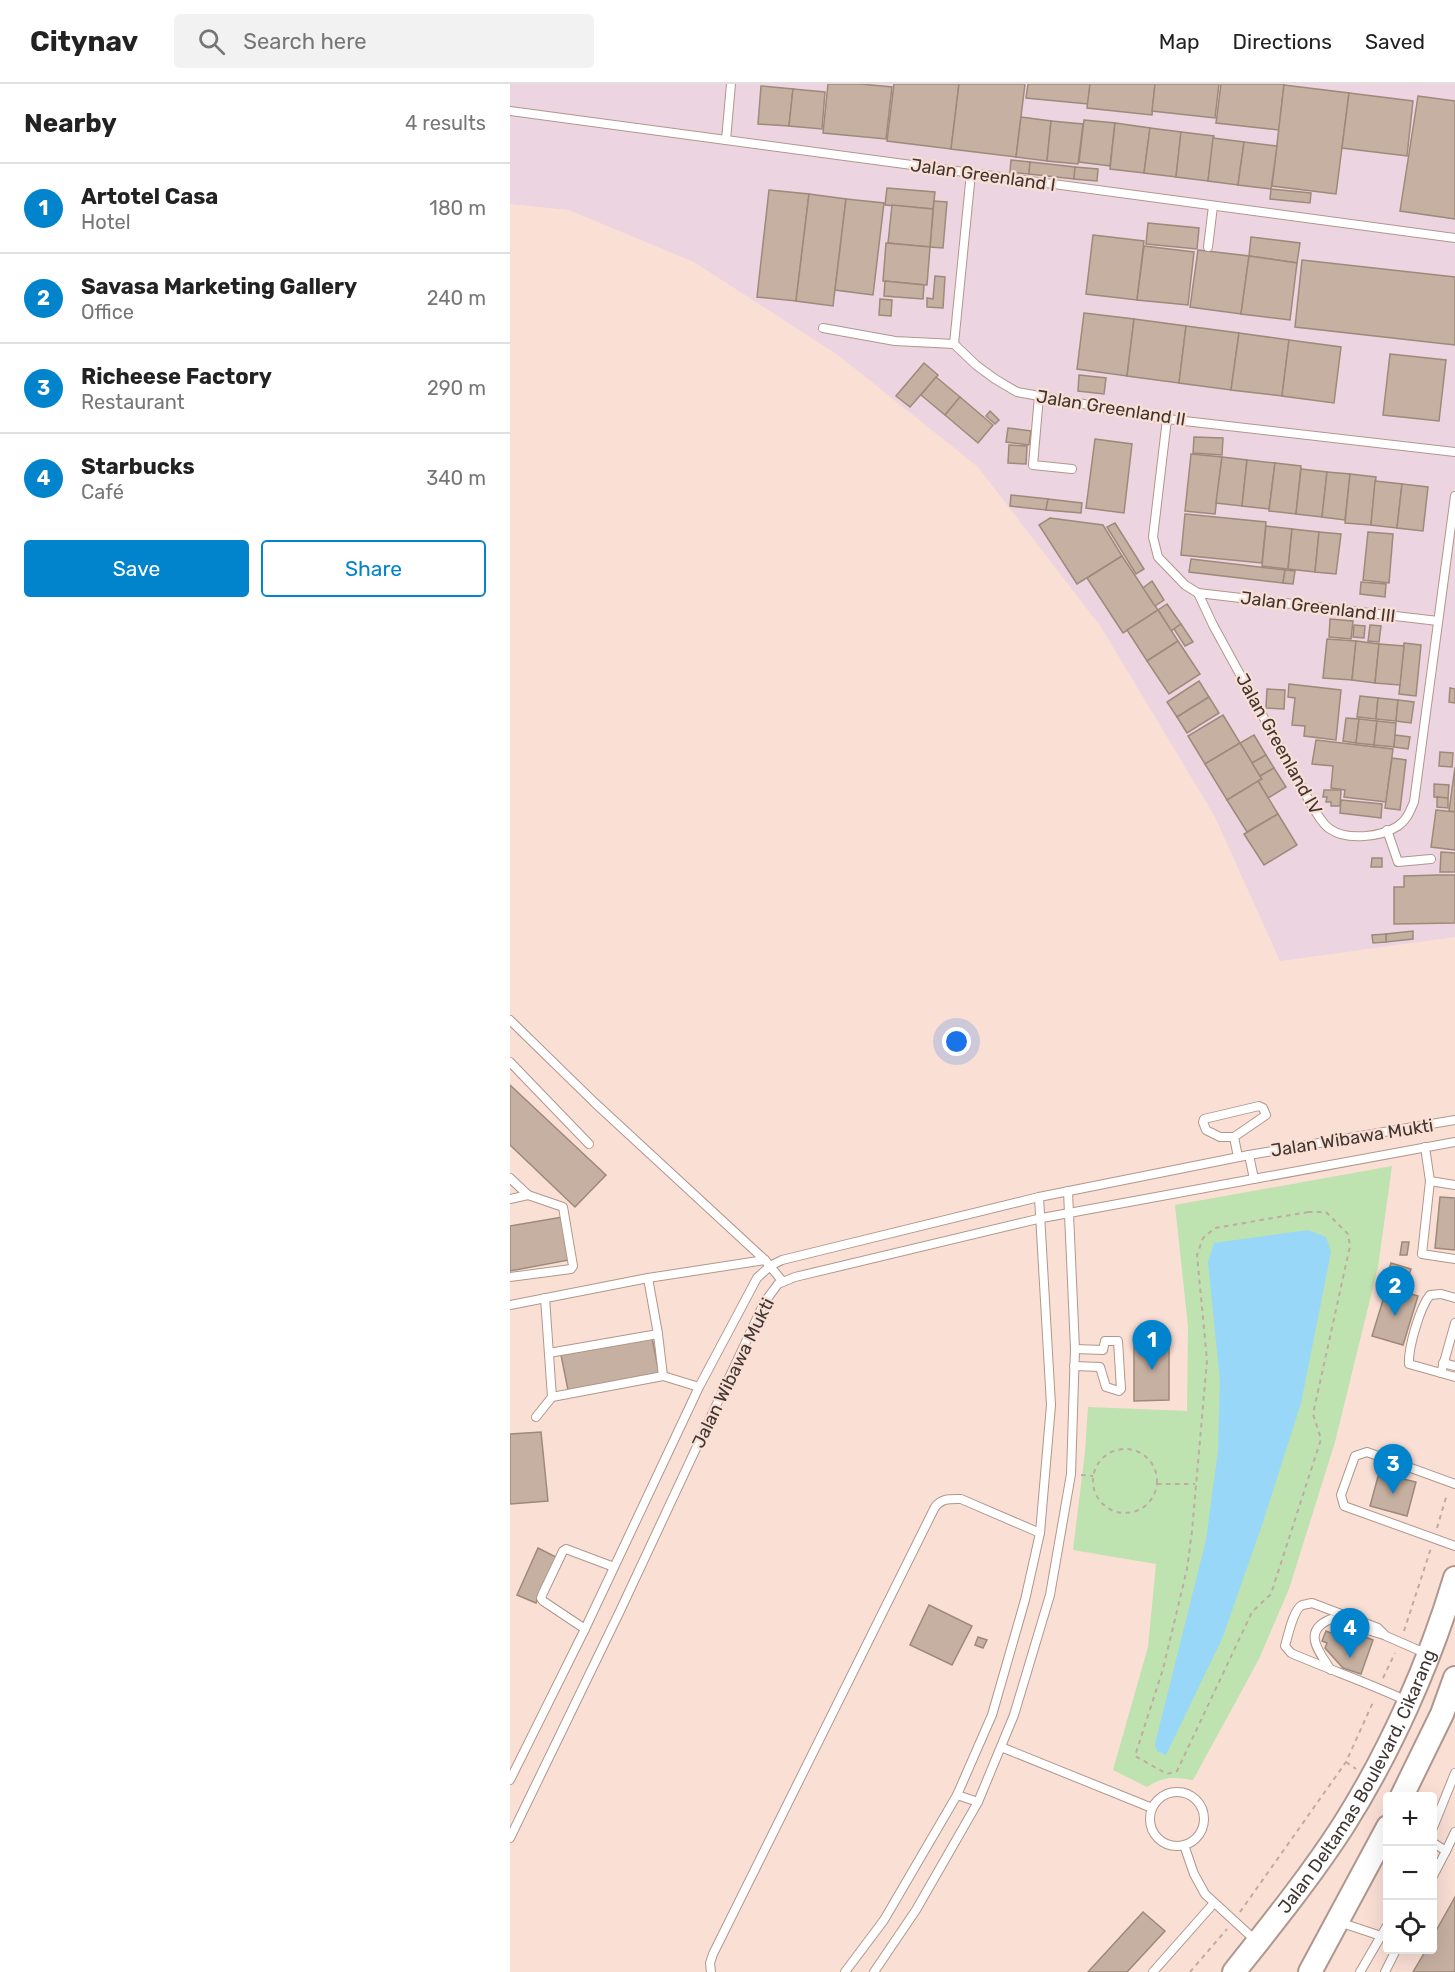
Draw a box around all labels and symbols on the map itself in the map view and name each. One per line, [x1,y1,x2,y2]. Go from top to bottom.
street label: Jalan Greenland I [909,154,1057,196]
street label: Jalan Greenland II [1035,385,1187,431]
street label: Jalan Greenland III [1239,587,1397,627]
street label: Jalan Greenland IV [1231,670,1327,819]
your location [942,1027,971,1056]
street label: Jalan Wibawa Mukti [1269,1114,1435,1162]
pin: 2 [1376,1266,1414,1316]
street label: Jalan Wibawa Mukti [687,1294,779,1452]
pin: 1 [1132,1320,1172,1370]
pin: 3 [1374,1444,1412,1494]
pin: 4 [1330,1608,1370,1658]
street label: Jalan Deltamas Boulevard, Cikarang [1273,1646,1441,1918]

